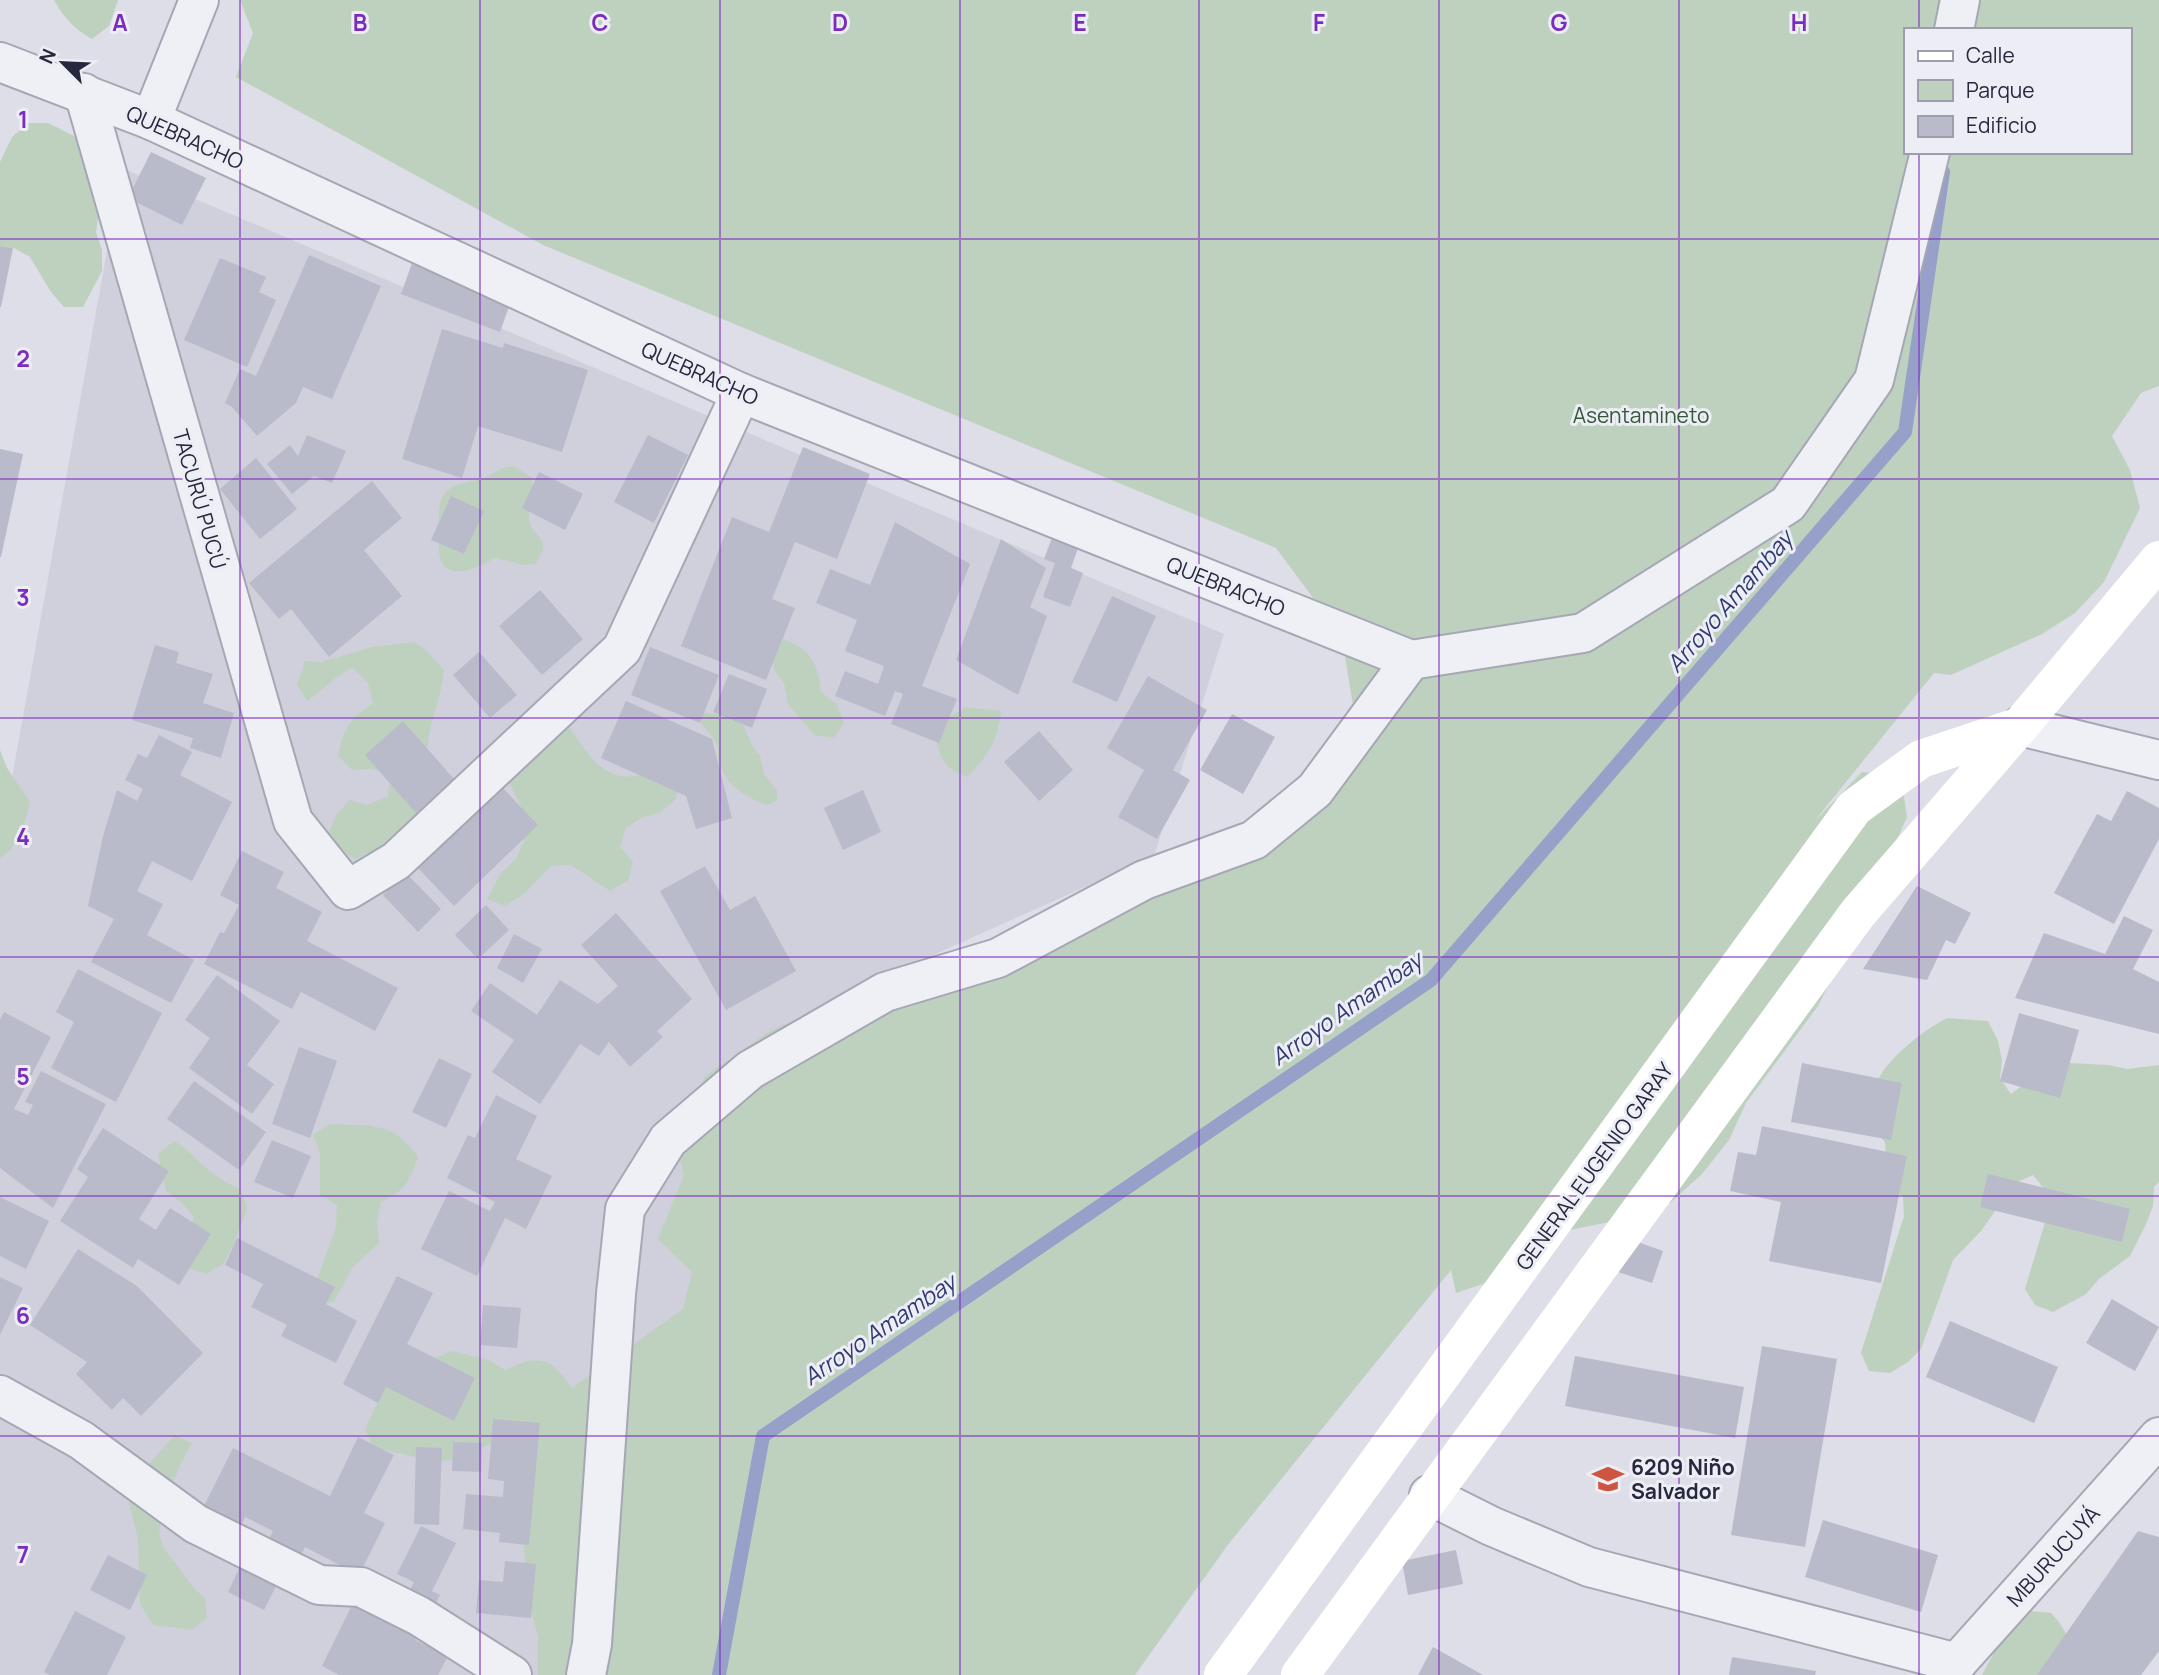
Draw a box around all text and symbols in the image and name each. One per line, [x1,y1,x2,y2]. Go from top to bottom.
text: A [112,6,128,38]
text: B [353,6,367,38]
text: C [592,6,609,38]
text: D [832,6,848,38]
text: E [1073,6,1087,38]
text: F [1313,6,1325,38]
text: G [1551,6,1568,38]
text: H [1791,6,1807,38]
north arrow [28,28,98,98]
legend [1904,28,2131,154]
text: Calle [1966,41,2015,69]
text: N [33,45,62,68]
text: Parque [1966,76,2035,104]
street label: QUEBRACHO [122,99,248,175]
text: 1 [18,103,28,135]
text: Edificio [1966,111,2037,139]
street label: QUEBRACHO [637,335,763,411]
text: 2 [16,342,30,374]
park label: Asentamineto [1573,401,1709,429]
street label: TACURÚ PUCÚ [167,426,233,572]
water label: Arroyo Amambay [1658,521,1801,679]
street label: QUEBRACHO [1163,550,1289,622]
text: 3 [16,581,30,613]
text: 4 [16,820,30,852]
water label: Arroyo Amambay [1264,942,1430,1072]
street label: GENERAL EUGENIO GARAY [1509,1056,1679,1275]
text: 5 [16,1060,30,1092]
water label: Arroyo Amambay [796,1264,964,1392]
text: 6 [16,1299,30,1331]
place label: 6209 Niño Salvador [1631,1453,1735,1505]
school or university icon: 6209 Niño Salvador [1591,1462,1625,1496]
street label: MBURUCUYÁ [2000,1500,2106,1612]
text: 7 [17,1538,29,1570]

